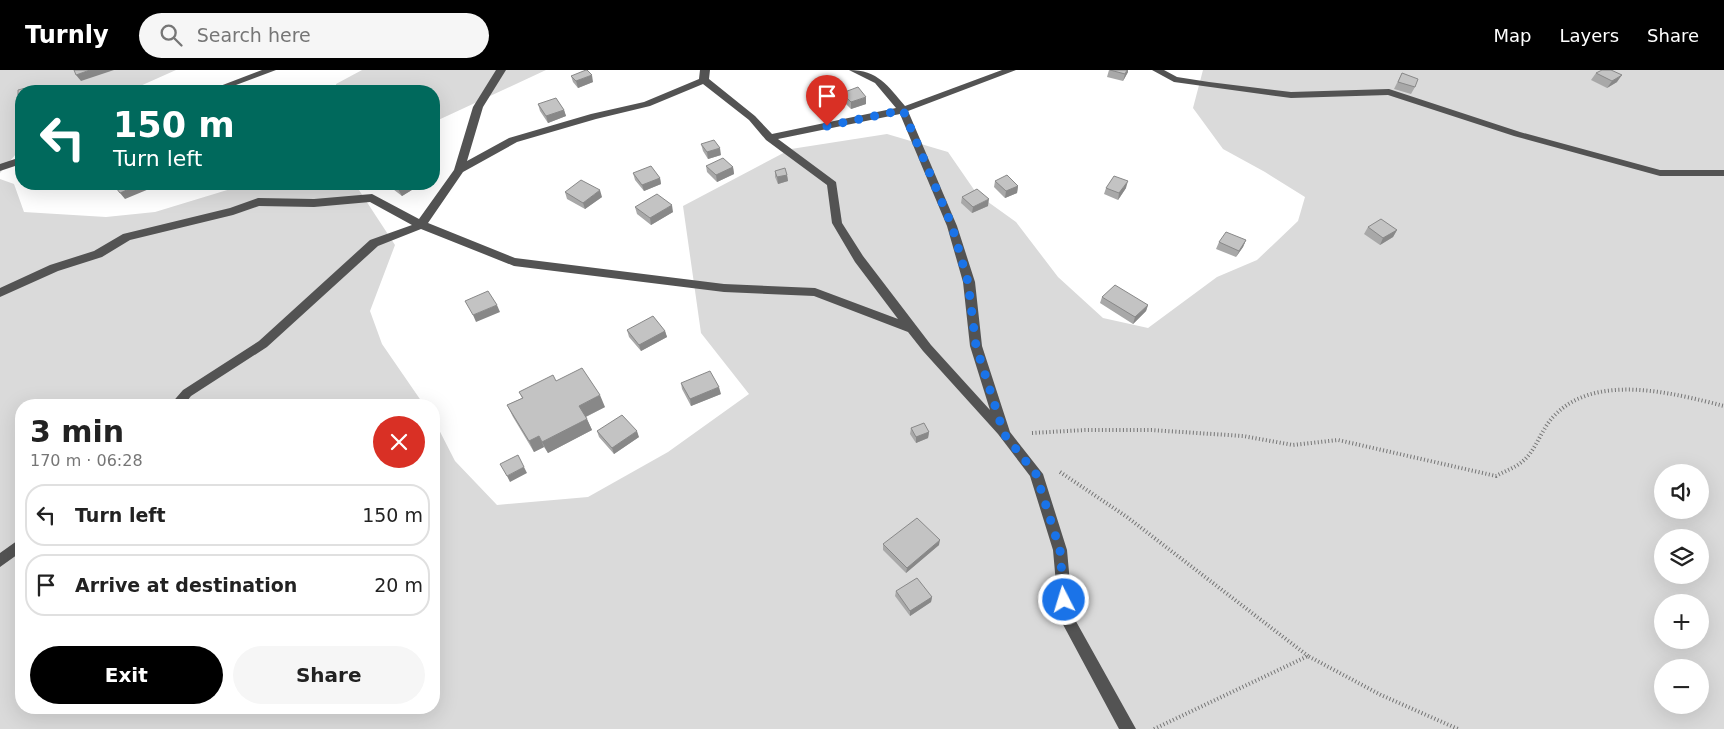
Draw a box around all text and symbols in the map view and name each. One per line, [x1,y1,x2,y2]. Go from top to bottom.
search box [139,13,489,58]
text: Turnly [25,21,109,49]
icon: search [157,21,185,49]
text: Search here [197,24,311,46]
text: Map [1493,25,1531,46]
text: Layers [1559,25,1619,46]
text: Share [1647,25,1699,46]
pin [806,75,848,126]
icon: arrive [813,82,841,110]
icon: left [30,105,95,170]
text: 150 m [113,105,235,145]
text: Turn left [113,146,202,171]
text: 3 min [30,414,124,449]
button: close [373,416,425,468]
text: 170 m · 06:28 [30,451,143,470]
map controls [1654,464,1709,714]
button: sound [1654,464,1709,519]
icon: left [32,501,60,529]
text: Turn left [75,504,166,526]
text: 150 m [362,504,423,526]
button: layers [1654,529,1709,584]
icon: arrive [32,571,60,599]
position arrow [1037,573,1089,625]
text: Arrive at destination [75,574,297,596]
text: 20 m [374,574,423,596]
button: + [1654,594,1709,649]
button: Exit [30,646,223,704]
button: Share [233,646,425,704]
button: − [1654,659,1709,714]

